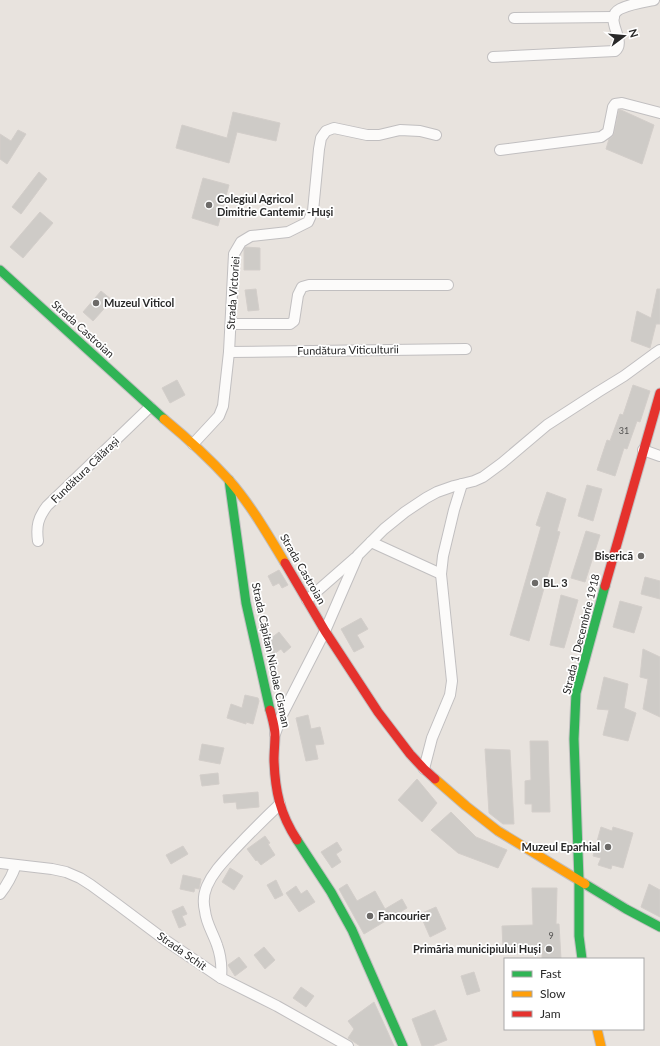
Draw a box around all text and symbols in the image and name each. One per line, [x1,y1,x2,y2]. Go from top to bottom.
north arrow [604,16,644,56]
text: N [627,27,642,39]
place label: Colegiul Agricol Dimitrie Cantemir -Huși [217,192,334,218]
marker: Colegiul Agricol Dimitrie Cantemir -Huși [204,200,214,210]
street label: Strada Victoriei [223,255,242,330]
place label: Muzeul Viticol [104,296,175,309]
street label: Strada Castroian [50,297,117,360]
marker: Muzeul Viticol [91,298,101,308]
street label: Fundătura Viticulturii [297,342,399,357]
house number: 31 [619,425,629,436]
street label: Fundătura Călărași [48,434,122,505]
street label: Strada Castroian [278,531,329,606]
place label: Biserică [595,549,633,562]
marker: Biserică [636,551,646,561]
street label: Strada 1 Decembrie 1918 [559,572,602,695]
place label: BL. 3 [543,576,568,589]
marker: BL. 3 [530,578,540,588]
street label: Strada Căpitan Nicolae Cisman [250,581,293,729]
place label: Muzeul Eparhial [522,840,600,853]
marker: Muzeul Eparhial [603,842,613,852]
place label: Fancourier [378,909,431,922]
marker: Fancourier [365,911,375,921]
street label: Strada Schit [155,929,210,972]
house number: 9 [548,930,554,941]
place label: Primăria municipiului Huși [413,942,541,955]
marker: Primăria municipiului Huși [544,944,554,954]
legend [504,958,644,1030]
text: Fast [540,966,562,981]
text: Slow [540,986,566,1001]
text: Jam [540,1006,561,1021]

